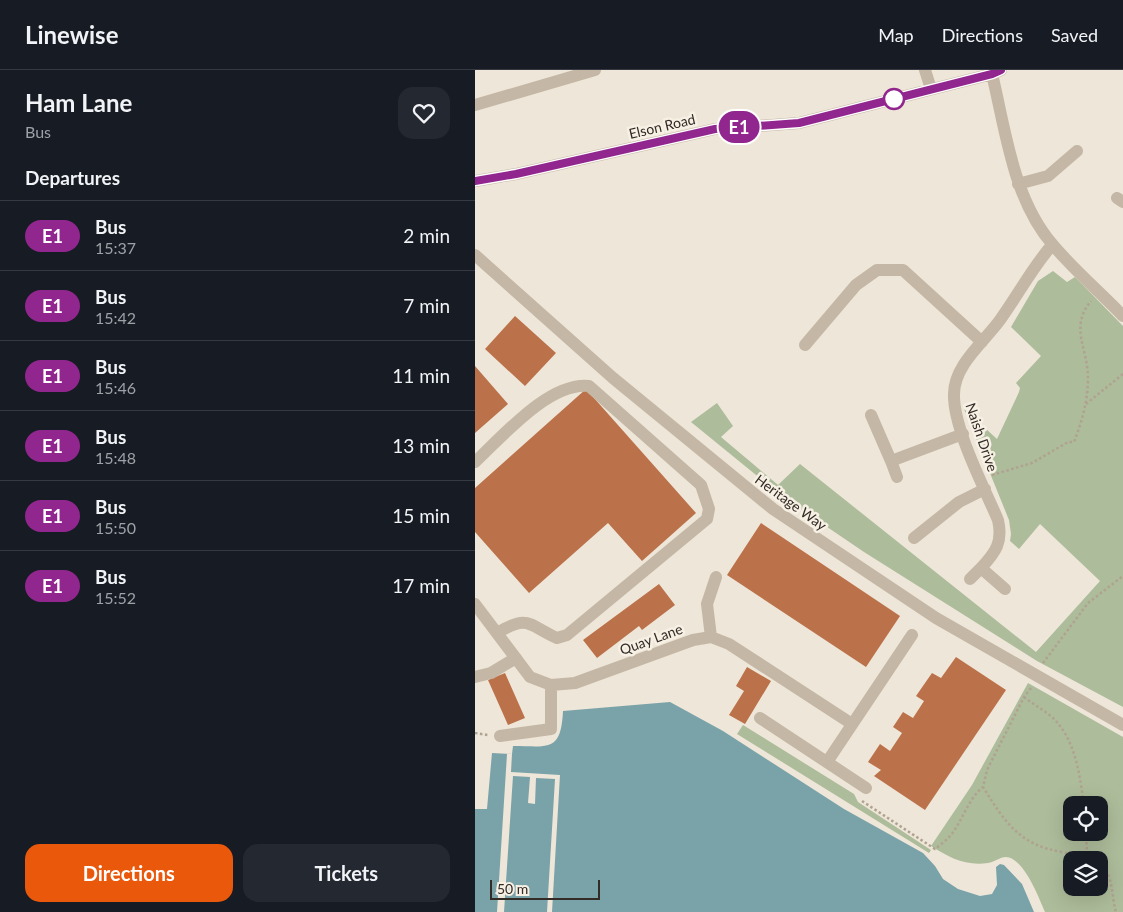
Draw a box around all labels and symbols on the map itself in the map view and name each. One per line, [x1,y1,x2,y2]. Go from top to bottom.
unlabelled marker [883,88,905,110]
street label: Elson Road [627,110,697,142]
line badge: E1 [717,111,761,143]
street label: Naish Drive [962,400,1002,474]
street label: Heritage Way [752,470,831,534]
street label: Quay Lane [617,620,685,658]
scale bar [490,877,600,900]

